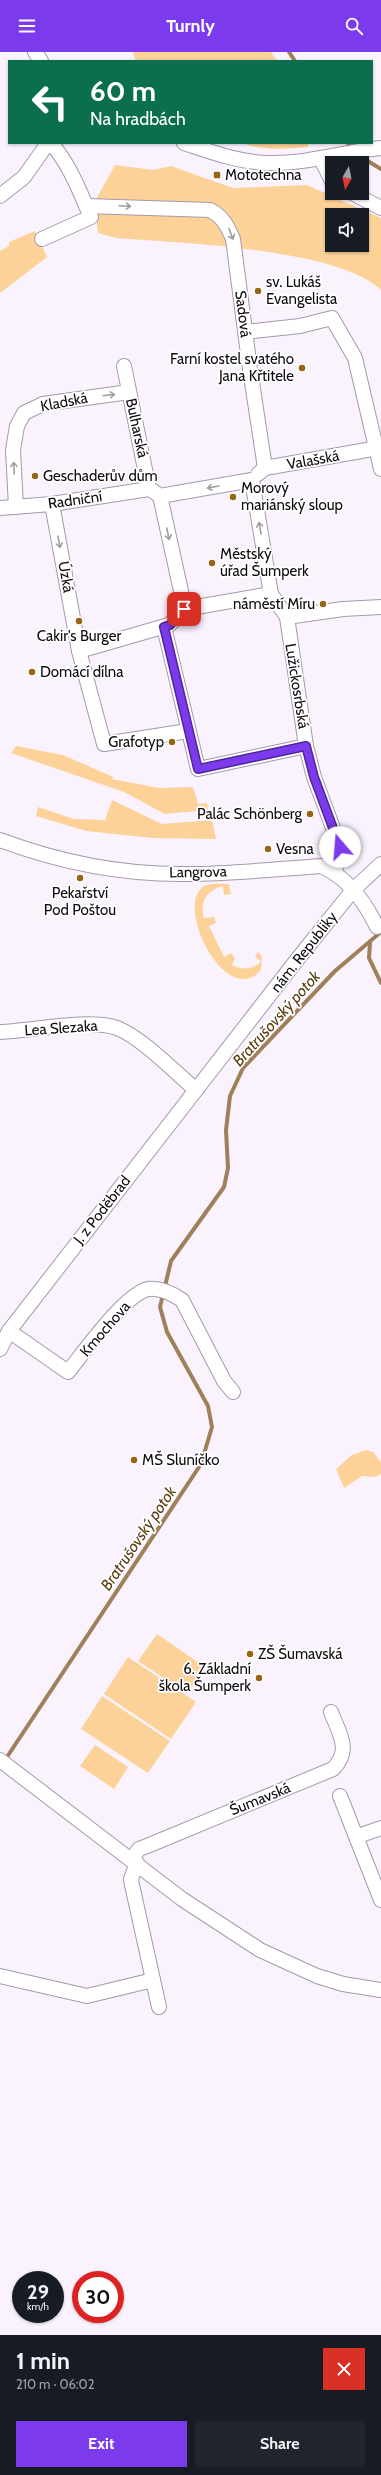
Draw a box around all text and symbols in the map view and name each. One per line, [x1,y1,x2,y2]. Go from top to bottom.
icon: menu [16,15,38,37]
text: Turnly [166,15,215,37]
icon: search [343,15,365,37]
text: 60 m [90,74,156,108]
icon: left [24,76,76,128]
text: Na hradbách [90,108,186,130]
north arrow [325,156,369,200]
map controls [325,156,369,252]
place label: Mototechna [225,166,302,184]
marker: Mototechna [212,170,222,180]
one-way arrow [118,202,131,209]
button: sound [325,208,369,252]
one-way arrow [227,227,235,239]
place label: sv. Lukáš Evangelista [266,273,338,308]
marker: sv. Lukáš Evangelista [253,286,263,296]
street label: Sadová [231,290,255,339]
place label: Farní kostel svatého Jana Křtitele [170,350,294,385]
marker: Farní kostel svatého Jana Křtitele [297,363,307,373]
street label: Kladská [39,388,90,415]
one-way arrow [102,391,115,399]
street label: Bulharská [122,397,152,460]
street label: Valašská [285,446,341,473]
one-way arrow [10,462,18,475]
place label: Geschaderův dům [43,467,158,485]
marker: Geschaderův dům [30,471,40,481]
place label: Morový mariánský sloup [241,479,343,514]
one-way arrow [207,483,220,491]
street label: Radniční [47,487,103,513]
marker: Morový mariánský sloup [228,492,238,502]
one-way arrow [256,522,264,535]
one-way arrow [165,527,173,540]
one-way arrow [56,535,64,548]
place label: Městský úřad Šumperk [220,545,309,580]
marker: Městský úřad Šumperk [207,558,217,568]
street label: Úzká [54,560,79,595]
pin [167,592,201,626]
place label: náměstí Míru [233,595,315,613]
icon: arrive [173,598,195,620]
marker: náměstí Míru [318,599,328,609]
marker: Cakir's Burger [74,616,84,626]
place label: Cakir's Burger [37,627,121,645]
street label: Lužickosrbská [281,642,313,731]
place label: Domácí dílna [40,663,124,681]
marker: Domácí dílna [27,667,37,677]
place label: Grafotyp [108,733,164,751]
marker: Grafotyp [167,737,177,747]
place label: Palác Schönberg [197,805,303,823]
marker: Palác Schönberg [305,809,315,819]
position arrow [319,826,361,868]
place label: Vesna [276,840,315,858]
marker: Vesna [263,844,273,854]
street label: Langrova [169,862,228,882]
marker: Pekařství Pod Poštou [75,873,85,883]
place label: Pekařství Pod Poštou [44,884,116,919]
street label: nám. Republiky [267,908,341,996]
water label: Bratrušovský potok [229,966,325,1070]
street label: Lea Slezaka [24,1016,99,1040]
street label: J. z Poděbrad [69,1172,134,1249]
street label: Kmochova [76,1297,134,1360]
place label: MŠ Sluníčko [142,1450,219,1469]
marker: MŠ Sluníčko [129,1455,139,1465]
water label: Bratrušovský potok [97,1482,181,1594]
place label: ZŠ Šumavská [258,1644,343,1663]
marker: ZŠ Šumavská [245,1649,255,1659]
place label: 6. Základní škola Šumperk [159,1660,251,1695]
marker: 6. Základní škola Šumperk [254,1673,264,1683]
street label: Šumavská [227,1777,294,1819]
speed limit sign: 30 [72,2271,124,2323]
text: 29 [27,2280,49,2304]
text: km/h [27,2300,49,2313]
text: 1 min [16,2346,70,2375]
button: close [323,2348,365,2390]
text: 210 m · 06:02 [16,2376,94,2392]
button: Exit [16,2421,187,2467]
button: Share [195,2421,365,2467]

